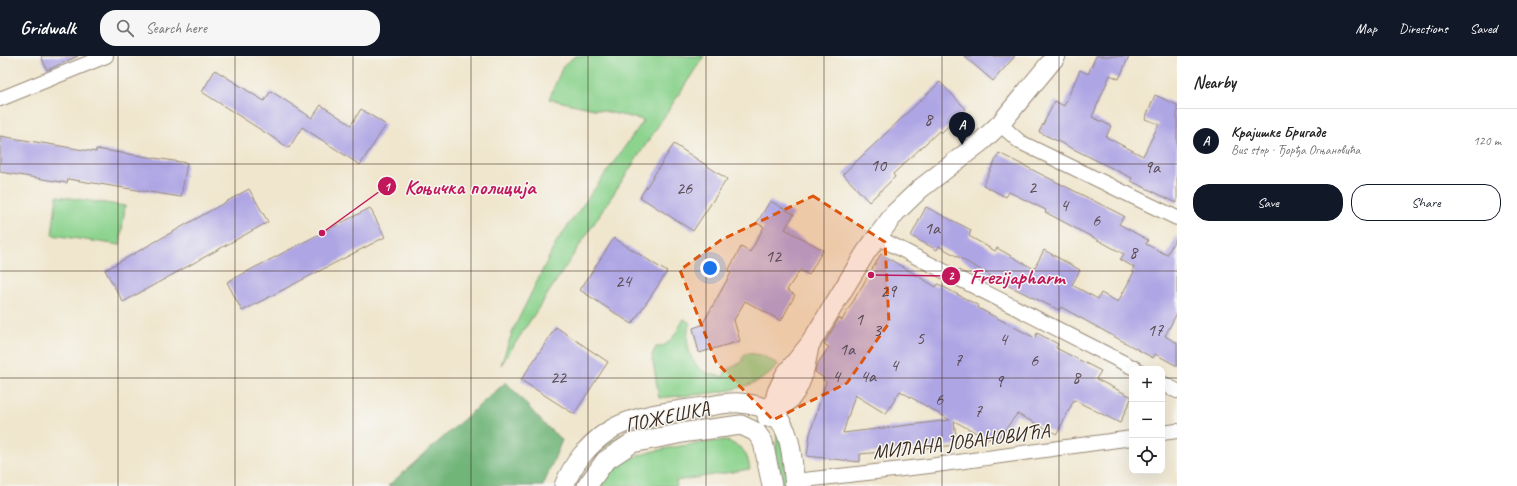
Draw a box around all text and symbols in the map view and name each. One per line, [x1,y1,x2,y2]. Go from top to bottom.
search box [100,10,380,46]
text: Gridwalk [20,16,76,40]
icon: search [114,17,136,39]
text: Search here [146,19,207,38]
text: Map [1356,20,1377,37]
text: Directions [1399,20,1448,37]
text: Saved [1470,20,1497,37]
text: Nearby [1193,72,1236,93]
house number: 8 [924,108,934,130]
pin: A [949,112,975,145]
text: Крајишке Бригаде [1231,123,1326,142]
text: A [1203,133,1209,149]
text: 120 m [1473,133,1501,149]
text: Bus stop · Ђорђа Огњановића [1231,142,1360,158]
house number: 10 [870,154,888,176]
house number: 9a [1144,156,1161,178]
callout: Коњичка полиција [377,170,544,203]
text: Коњичка полиција [405,174,537,200]
house number: 2 [1028,176,1038,198]
house number: 26 [676,177,693,199]
text: 1 [384,179,391,195]
button: Save [1193,184,1343,221]
button: Share [1351,184,1501,221]
house number: 4 [1060,194,1070,216]
house number: 6 [1092,209,1101,231]
house number: 1a [924,217,941,239]
house number: 8 [1129,241,1139,263]
house number: 12 [765,245,783,267]
your location [700,258,720,278]
callout: Frezijapharm [941,260,1072,293]
text: Frezijapharm [970,264,1066,290]
text: 2 [948,268,955,284]
house number: 24 [615,270,633,292]
house number: 29 [880,280,898,302]
house number: 1 [855,308,864,330]
house number: 3 [873,319,883,341]
house number: 17 [1147,319,1164,341]
house number: 5 [916,327,925,349]
house number: 4 [999,328,1009,350]
house number: 1a [839,338,856,360]
house number: 7 [954,349,963,371]
house number: 6 [1030,349,1039,371]
house number: 4 [890,354,900,376]
house number: 4 [832,365,842,387]
house number: 4a [860,365,877,387]
house number: 22 [550,366,568,388]
house number: 8 [1072,366,1082,388]
map controls [1129,366,1165,474]
button: + [1129,366,1165,402]
house number: 9 [995,370,1005,392]
house number: 6 [935,388,944,410]
street label: ПОЖЕШКА [623,395,712,438]
house number: 7 [974,400,983,422]
button: − [1129,402,1165,438]
street label: МИЛАНА ЈОВАНОВИЋА [871,418,1052,465]
button: locate [1129,438,1165,474]

